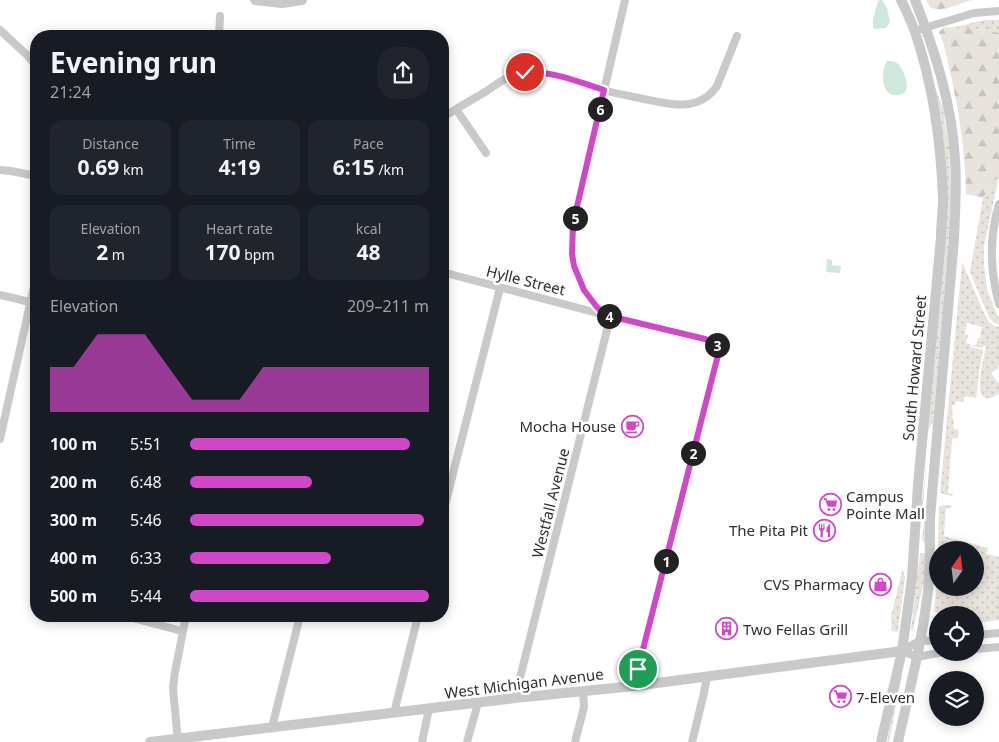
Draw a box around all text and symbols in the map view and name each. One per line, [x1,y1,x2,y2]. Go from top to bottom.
text: Evening run [50,43,217,81]
button: share [377,47,429,99]
pin [504,51,546,93]
icon: check [511,58,539,86]
text: 21:24 [50,81,91,103]
pin: 6 [588,96,612,122]
text: 6 [596,100,605,119]
text: Distance [82,134,139,153]
text: Time [223,134,256,153]
text: Pace [353,134,384,153]
text: 0.69 [77,153,119,181]
text: 4:19 [219,153,260,181]
text: 6:15 [333,153,375,181]
text: km [119,160,144,179]
text: /km [375,160,404,179]
pin: 5 [562,206,588,230]
text: 5 [571,209,580,228]
text: Elevation [81,219,140,238]
text: Heart rate [206,219,273,238]
text: kcal [356,219,381,238]
text: 2 [96,238,108,266]
text: 170 [205,238,241,266]
text: 48 [356,238,381,266]
text: m [108,245,125,264]
text: bpm [241,245,275,264]
street label: Hylle Street [484,261,568,300]
street label: South Howard Street [898,294,930,442]
text: Elevation [50,295,118,317]
text: 209–211 m [347,295,429,317]
pin: 4 [596,304,622,328]
text: 4 [605,307,614,326]
pin: 3 [704,332,730,358]
text: 3 [713,336,722,355]
cafe icon: Mocha House [620,414,644,438]
place label: Mocha House [519,416,616,436]
text: 100 m [50,433,97,455]
text: 5:51 [130,433,162,455]
pin: 2 [680,440,706,466]
text: 2 [689,444,698,463]
street label: Westfall Avenue [527,446,573,560]
text: 200 m [50,471,97,493]
text: 6:48 [130,471,162,493]
place label: Campus Pointe Mall [846,486,925,523]
supermarket icon: Campus Pointe Mall [818,493,842,517]
text: 300 m [50,509,97,531]
text: 5:46 [130,509,162,531]
restaurant icon: The Pita Pit [812,518,836,542]
place label: The Pita Pit [729,520,809,540]
north arrow [929,541,984,596]
map controls [929,541,984,726]
text: 400 m [50,547,97,569]
text: 6:33 [130,547,162,569]
pin: 1 [654,548,678,574]
text: 1 [662,552,671,571]
shop icon: CVS Pharmacy [868,572,892,596]
place label: CVS Pharmacy [763,574,864,594]
text: 500 m [50,585,97,607]
text: 5:44 [130,585,162,607]
button: locate [929,606,984,661]
building icon: Two Fellas Grill [715,617,739,641]
place label: Two Fellas Grill [743,619,848,639]
pin [617,648,659,690]
icon: arrive [624,655,652,683]
street label: West Michigan Avenue [443,663,605,703]
button: layers [929,671,984,726]
supermarket icon: 7-Eleven [828,685,852,709]
place label: 7-Eleven [856,687,915,707]

